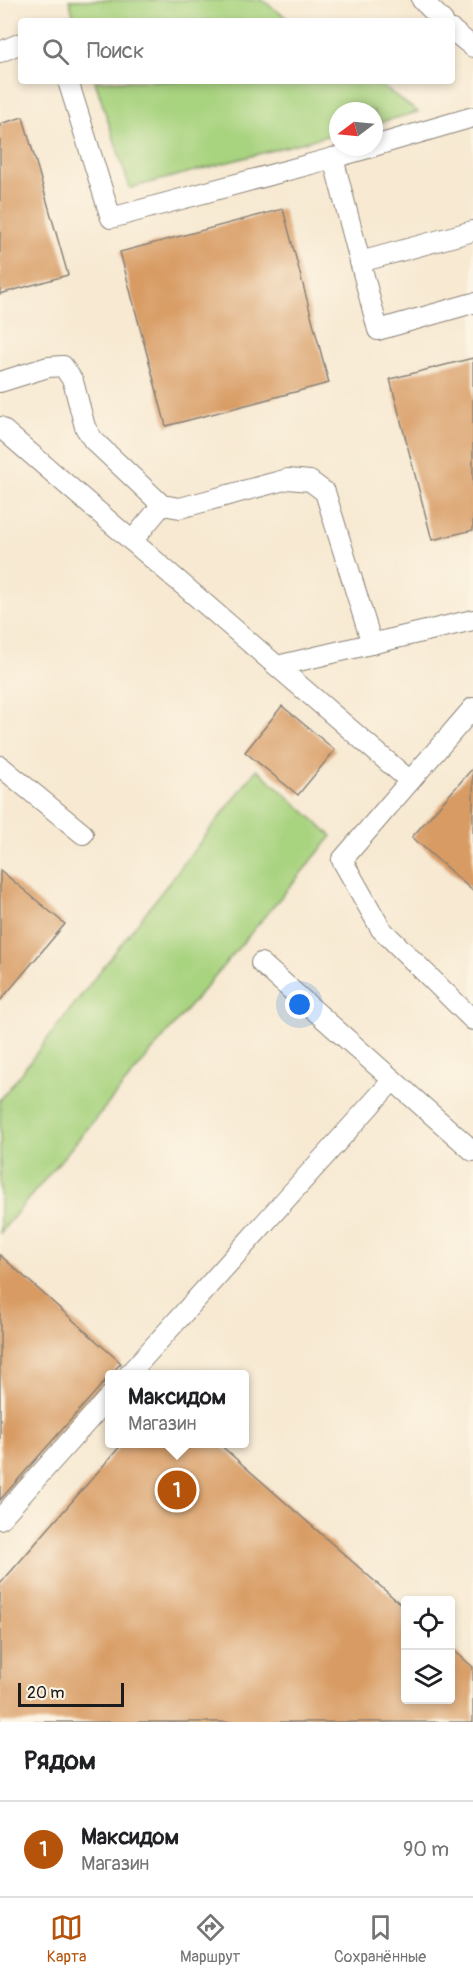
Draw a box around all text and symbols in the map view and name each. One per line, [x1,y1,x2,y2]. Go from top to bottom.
search box [18,18,455,84]
icon: search [39,35,72,68]
text: Поиск [87,37,144,65]
north arrow [329,102,383,156]
your location [285,990,314,1019]
popup [105,1370,249,1448]
text: Максидом [128,1383,226,1411]
text: Магазин [128,1411,196,1436]
pin: 1 [158,1468,196,1512]
map controls [401,1596,455,1704]
button: locate [401,1596,455,1650]
button: layers [401,1650,455,1704]
scale bar [18,1680,124,1708]
text: 20 m [27,1683,65,1703]
text: Рядом [24,1745,96,1777]
text: Максидом [81,1823,179,1851]
text: 1 [40,1837,47,1862]
text: 90 m [403,1837,449,1862]
text: Магазин [81,1851,149,1876]
tab: Карта [47,1911,86,1967]
tab: Маршрут [180,1911,240,1967]
tab: Сохранённые [334,1911,426,1967]

